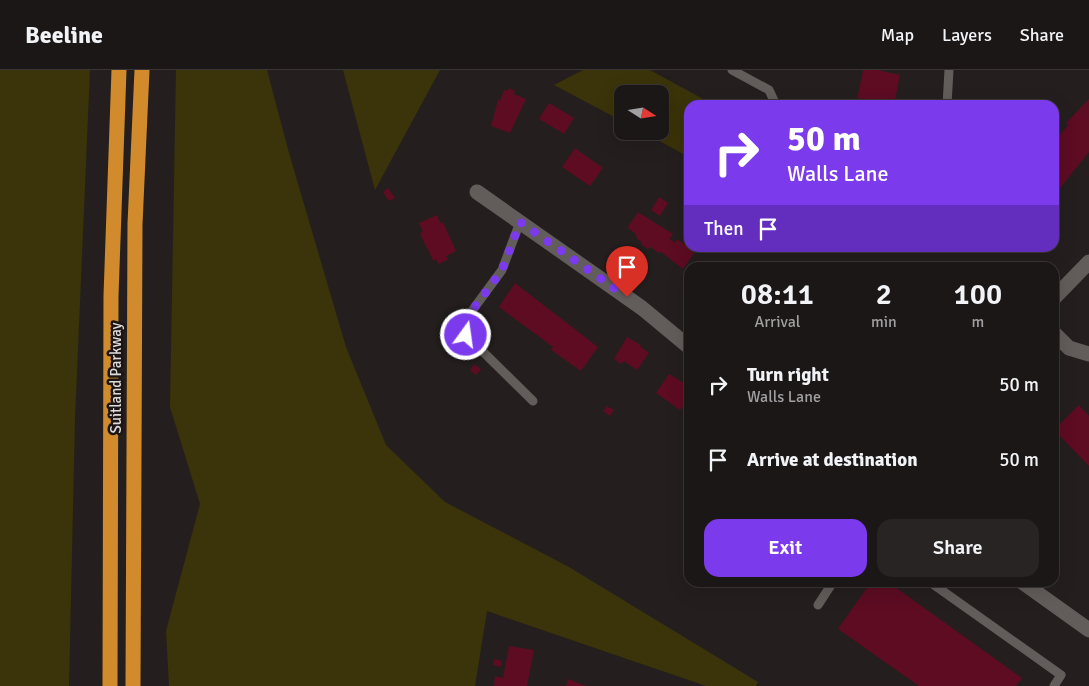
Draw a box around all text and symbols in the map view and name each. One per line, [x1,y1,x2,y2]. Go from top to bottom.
text: Beeline [25,20,103,50]
text: Map [881,24,914,46]
text: Layers [942,24,992,46]
text: Share [1020,24,1064,46]
north arrow [614,85,669,140]
map controls [614,85,669,140]
text: 50 m [787,117,861,160]
icon: right [704,120,769,185]
text: Walls Lane [787,160,889,187]
icon: arrive [754,215,782,243]
text: Then [704,217,744,241]
pin [606,246,648,297]
icon: arrive [613,253,641,281]
text: 08:11 [741,276,814,313]
text: 2 [876,276,892,313]
text: 100 [954,276,1002,313]
position arrow [439,308,491,360]
text: Arrival [754,312,800,332]
text: min [871,312,897,332]
text: m [971,312,984,332]
street label: Suitland Parkway [107,322,125,434]
text: Turn right [747,363,829,387]
icon: right [704,371,732,399]
text: 50 m [999,373,1039,397]
text: Walls Lane [747,387,821,407]
icon: arrive [704,446,732,474]
text: Arrive at destination [747,448,918,472]
text: 50 m [999,448,1039,472]
button: Exit [704,519,867,577]
button: Share [877,519,1039,577]

